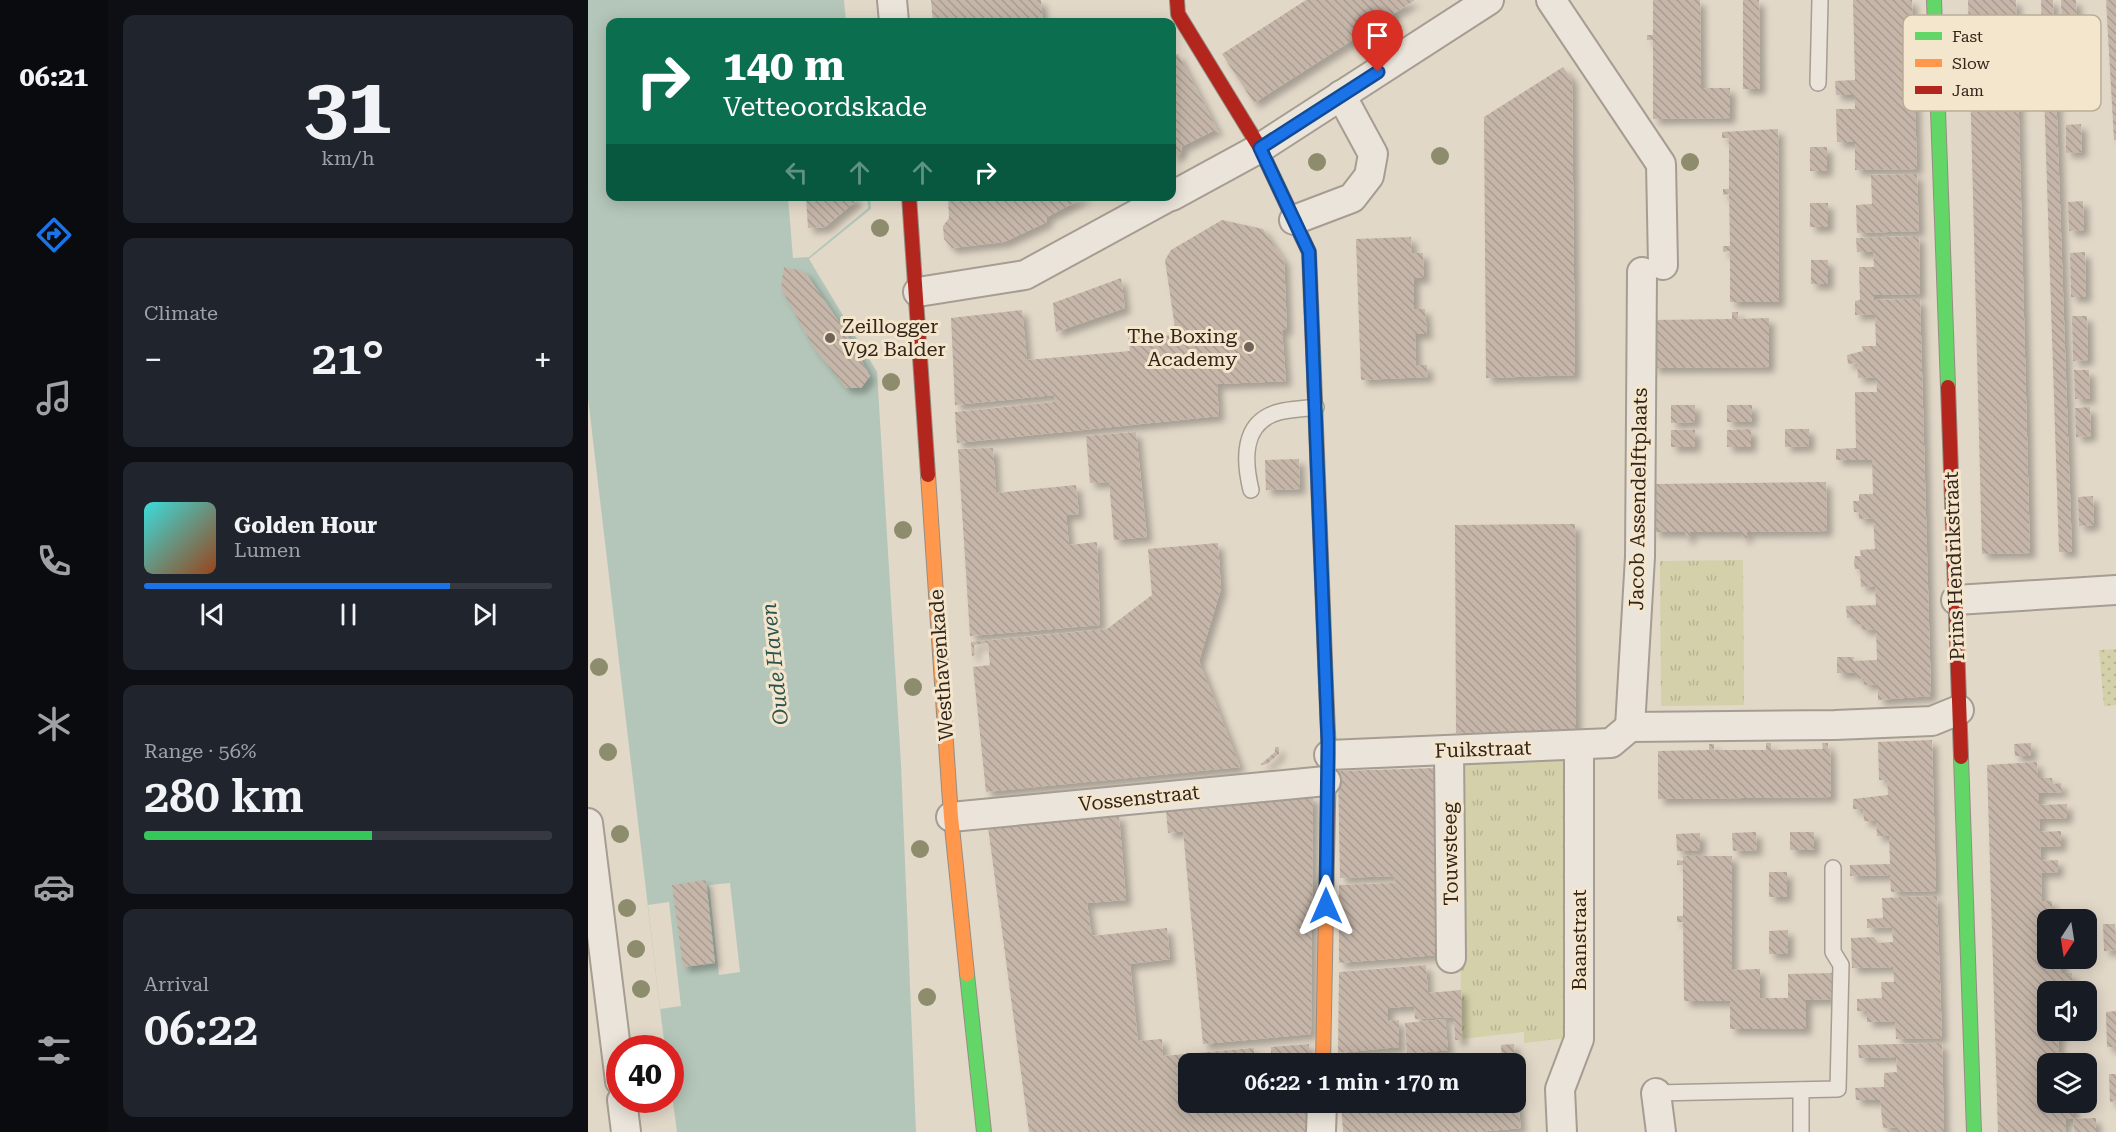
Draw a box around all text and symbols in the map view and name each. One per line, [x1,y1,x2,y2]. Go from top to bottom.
pin [1352,10,1403,72]
legend [1903,15,2101,111]
icon: arrive [1361,19,1394,52]
text: Fast [1952,27,1983,46]
text: 140 m [723,41,845,90]
icon: right [624,42,702,120]
text: Slow [1952,54,1990,73]
text: 06:21 [20,61,88,93]
text: 31 [304,61,392,152]
text: Jam [1952,81,1984,100]
text: Vetteoordskade [723,91,927,123]
text: km/h [321,146,375,170]
icon: left [780,156,813,189]
icon: ahead [843,156,876,189]
icon: ahead [906,156,939,189]
icon: right [969,156,1002,189]
icon: directions [33,214,75,256]
text: Climate [144,301,218,325]
place label: Zeillogger V92 Balder [842,314,946,361]
place label: The Boxing Academy [1127,324,1238,371]
marker: Zeillogger V92 Balder [823,331,837,345]
text: 21° [312,332,384,385]
text: − [144,340,162,379]
text: + [534,340,552,379]
marker: The Boxing Academy [1242,340,1256,354]
icon: music [33,377,75,419]
street label: Jacob Assendelftplaats [1624,387,1652,611]
street label: Prins Hendrikstraat [1939,471,1969,661]
text: Golden Hour [234,513,377,538]
text: Lumen [234,538,301,562]
icon: phone [33,540,75,582]
street label: Westhavenkade [924,588,958,742]
icon: previous [196,598,229,631]
icon: pause [332,598,365,631]
icon: next [468,598,501,631]
water label: Oude Haven [757,602,793,726]
icon: climate [33,703,75,745]
street label: Fuikstraat [1434,735,1532,763]
text: Range · 56% [144,739,256,763]
text: 280 km [144,770,304,823]
street label: Vossenstraat [1077,780,1201,816]
street label: Touwsteeg [1437,801,1463,906]
icon: car [33,866,75,908]
position arrow [1294,874,1358,938]
street label: Baanstraat [1567,889,1591,991]
north arrow [2037,909,2097,969]
map controls [2037,909,2097,1113]
text: Arrival [144,972,209,996]
button: sound [2037,981,2097,1041]
text: 06:22 [144,1003,258,1056]
icon: filters [33,1029,75,1071]
speed limit sign: 40 [606,1035,684,1113]
button: layers [2037,1053,2097,1113]
text: 06:22 · 1 min · 170 m [1245,1070,1459,1095]

